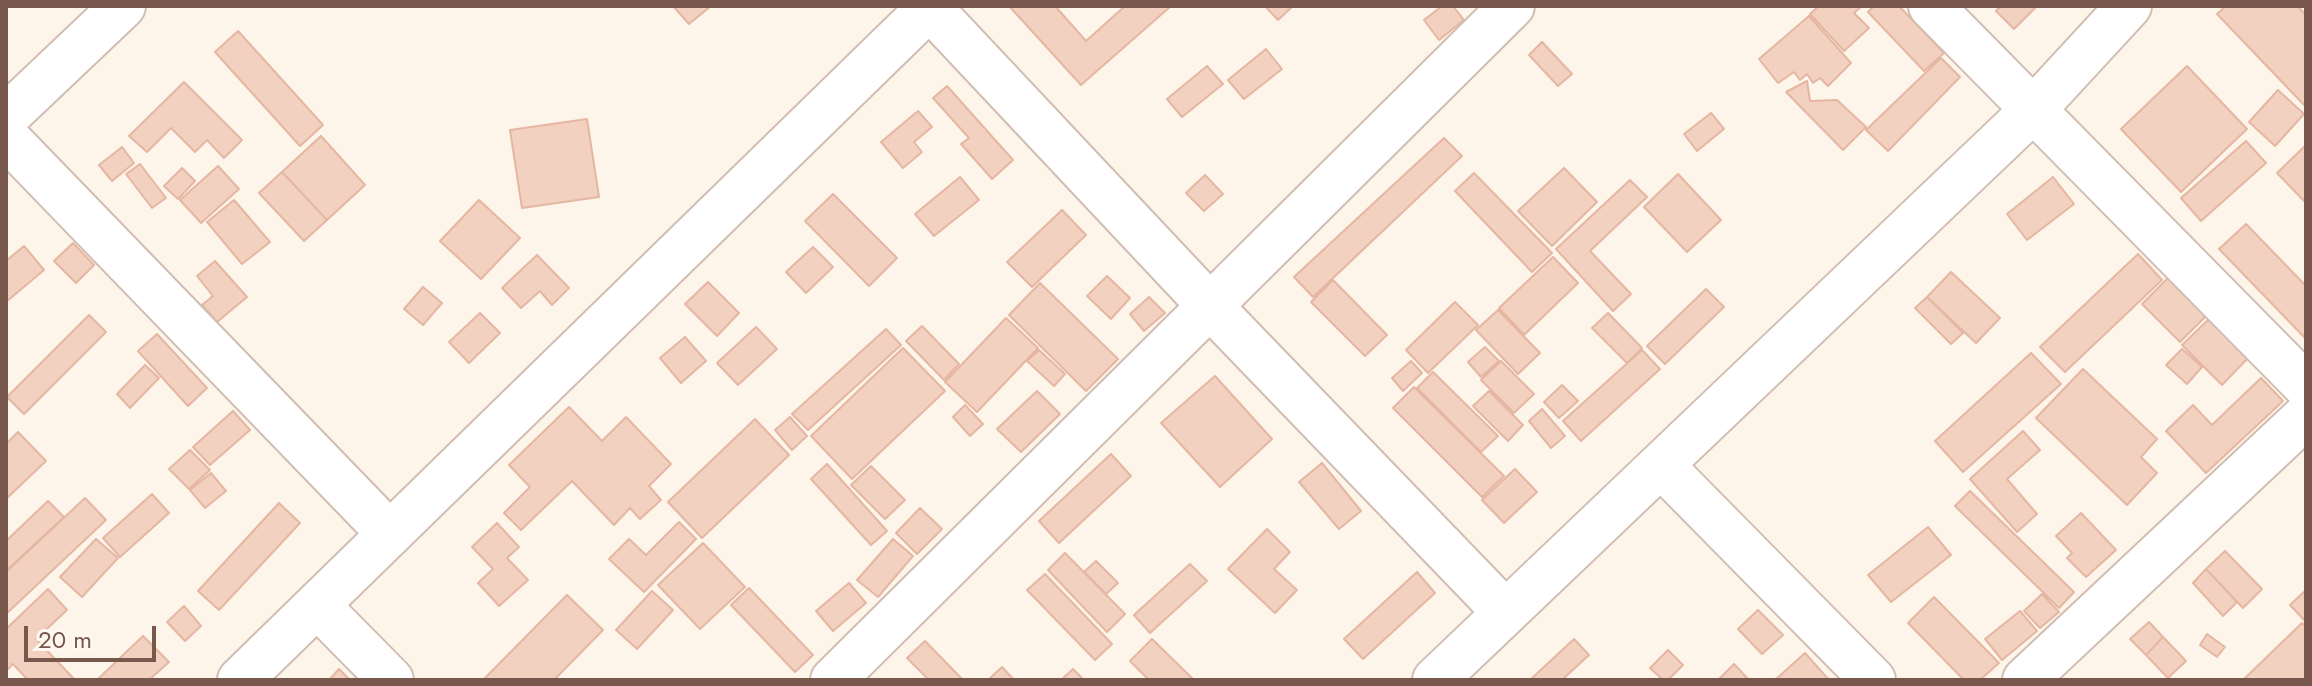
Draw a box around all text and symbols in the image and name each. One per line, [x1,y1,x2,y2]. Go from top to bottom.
scale bar [28,610,160,660]
text: 20 m [38,622,92,657]

